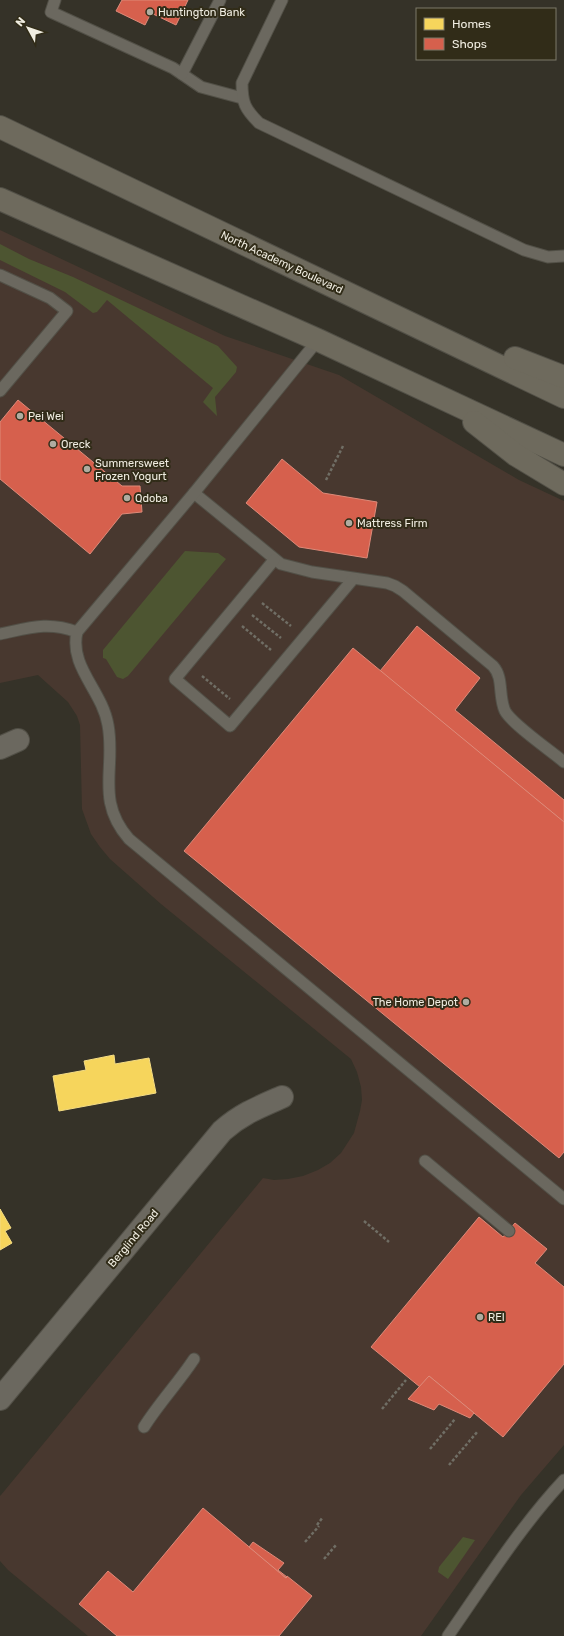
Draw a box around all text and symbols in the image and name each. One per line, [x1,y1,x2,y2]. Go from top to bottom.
place label: Huntington Bank [158,6,245,19]
marker: Huntington Bank [145,7,155,17]
north arrow [8,8,48,48]
legend [416,8,556,60]
text: N [13,15,28,29]
text: Homes [452,17,491,31]
text: Shops [452,37,487,51]
street label: North Academy Boulevard [219,228,345,297]
place label: Pei Wei [28,410,64,423]
marker: Pei Wei [15,411,25,421]
place label: Oreck [61,438,91,451]
marker: Oreck [48,439,58,449]
place label: Summersweet Frozen Yogurt [95,457,170,483]
marker: Summersweet Frozen Yogurt [82,464,92,474]
place label: Qdoba [135,492,168,505]
marker: Qdoba [122,493,132,503]
place label: Mattress Firm [357,517,428,530]
marker: Mattress Firm [344,518,354,528]
place label: The Home Depot [373,996,459,1009]
marker: The Home Depot [461,997,471,1007]
street label: Berglind Road [105,1207,161,1270]
place label: REI [488,1311,505,1324]
marker: REI [475,1312,485,1322]

